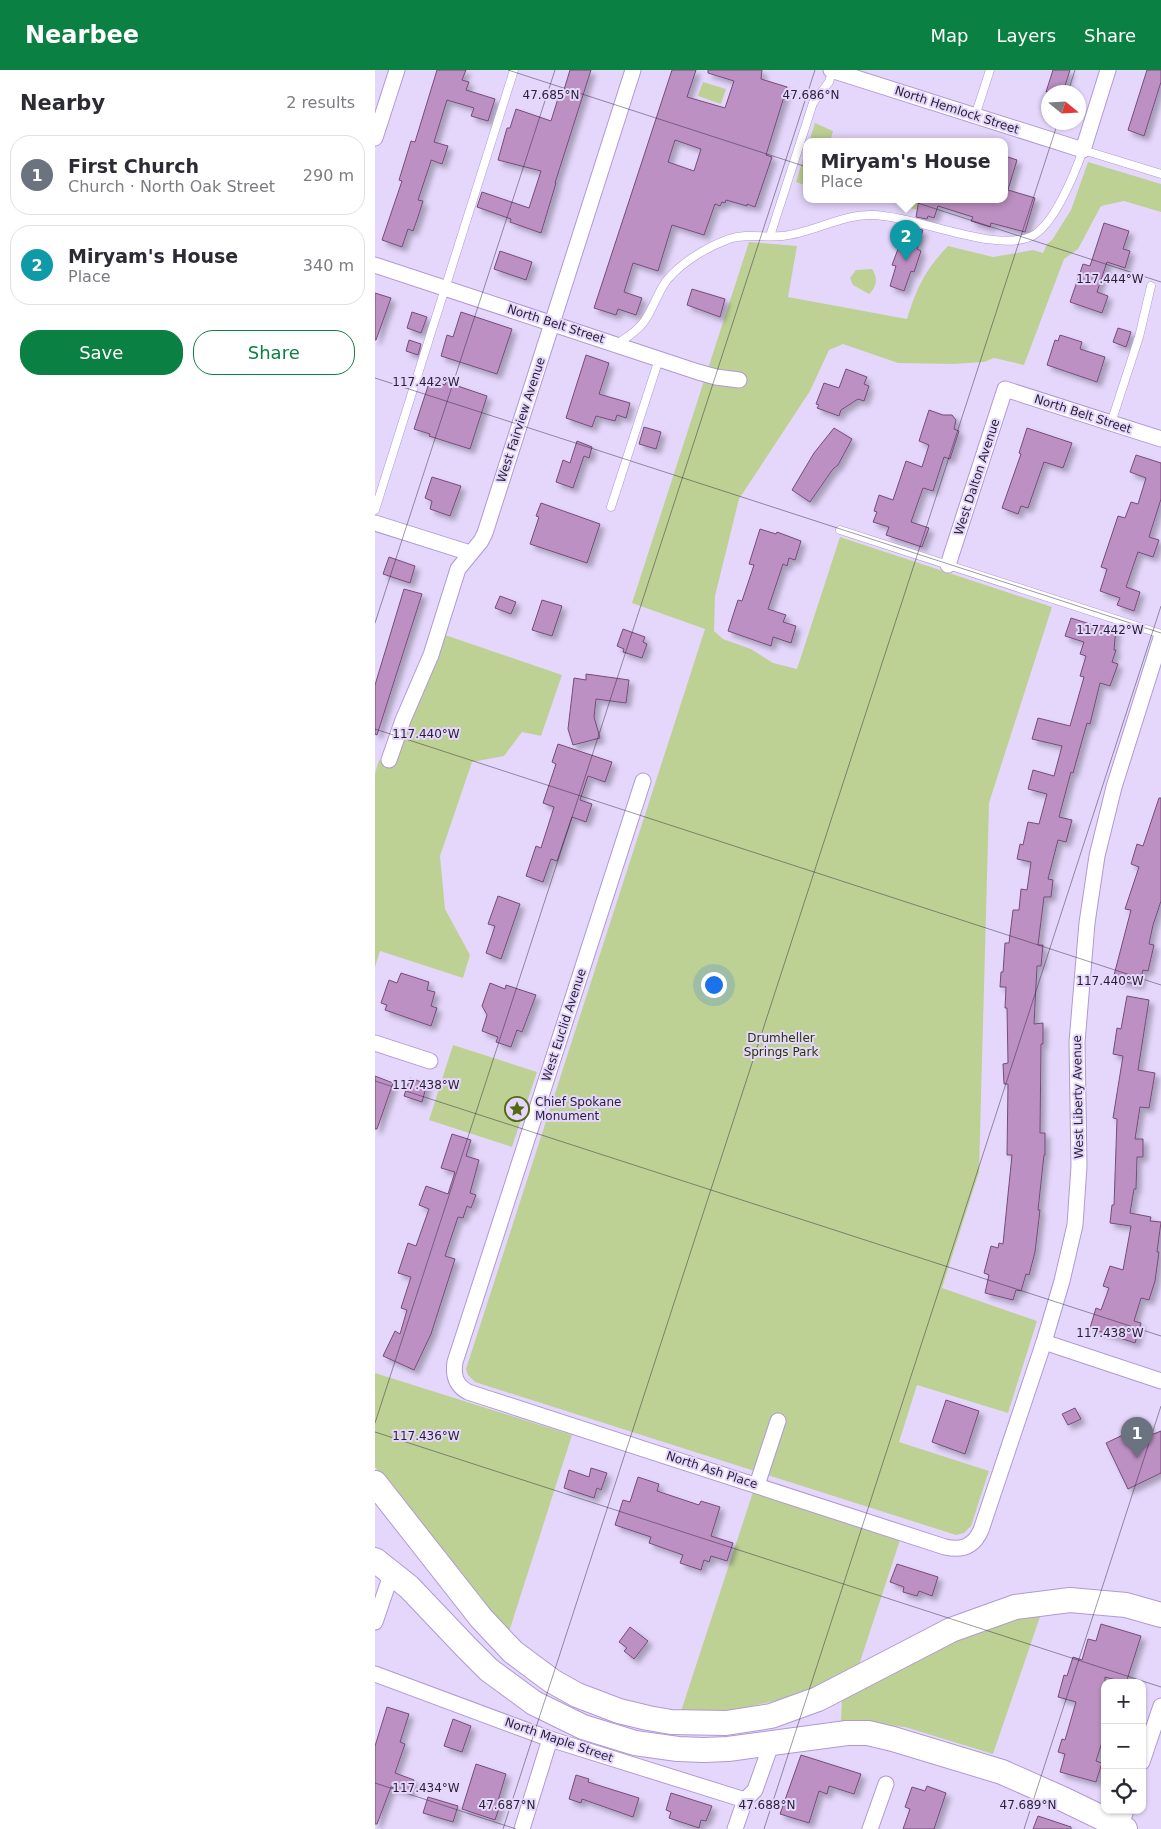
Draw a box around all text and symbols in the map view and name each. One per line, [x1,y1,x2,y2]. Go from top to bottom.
text: Nearbee [25,21,139,49]
text: Map [930,25,968,46]
text: Layers [996,25,1056,46]
text: Share [1084,25,1136,46]
street label: North Hemlock Street [893,83,1021,137]
north arrow [1041,85,1086,130]
text: 47.685°N [523,88,579,102]
text: 47.686°N [783,88,839,102]
text: Nearby [20,91,105,115]
text: 2 results [286,93,355,112]
popup [803,138,1008,203]
text: Miryam's House [820,150,991,172]
text: First Church [68,155,199,177]
text: 1 [31,166,43,185]
text: 290 m [303,166,354,185]
text: Place [820,172,863,191]
text: Church · North Oak Street [68,177,275,196]
pin: 2 [890,220,922,261]
text: Miryam's House [68,245,238,267]
text: 2 [31,256,43,275]
text: 340 m [303,256,354,275]
text: Place [68,267,111,286]
text: 117.444°W [1076,272,1144,286]
street label: North Belt Street [506,302,607,346]
button: Save [20,330,183,375]
button: Share [193,330,355,375]
street label: West Fairview Avenue [494,356,548,484]
text: 117.442°W [392,375,460,389]
street label: North Belt Street [1033,392,1134,436]
street label: West Dalton Avenue [952,417,1002,537]
text: 117.442°W [1076,623,1144,637]
text: 117.440°W [392,727,460,741]
street label: West Euclid Avenue [539,967,589,1083]
your location [701,972,727,998]
text: 117.440°W [1076,974,1144,988]
park label: Drumheller Springs Park [744,1031,818,1059]
street label: West Liberty Avenue [1070,1035,1086,1159]
text: 117.438°W [392,1078,460,1092]
place label: Chief Spokane Monument [535,1095,621,1123]
place icon: Chief Spokane Monument [504,1096,530,1122]
text: 117.438°W [1076,1326,1144,1340]
pin: 1 [1121,1417,1153,1458]
text: 117.436°W [392,1429,460,1443]
street label: North Ash Place [665,1449,759,1491]
map controls [1101,1679,1146,1814]
button: + [1101,1679,1146,1724]
street label: North Maple Street [503,1715,615,1765]
button: − [1101,1724,1146,1769]
button: locate [1101,1769,1146,1814]
text: 117.434°W [392,1781,460,1795]
text: 47.687°N [479,1798,535,1812]
text: 47.688°N [739,1798,795,1812]
text: 47.689°N [1000,1798,1056,1812]

